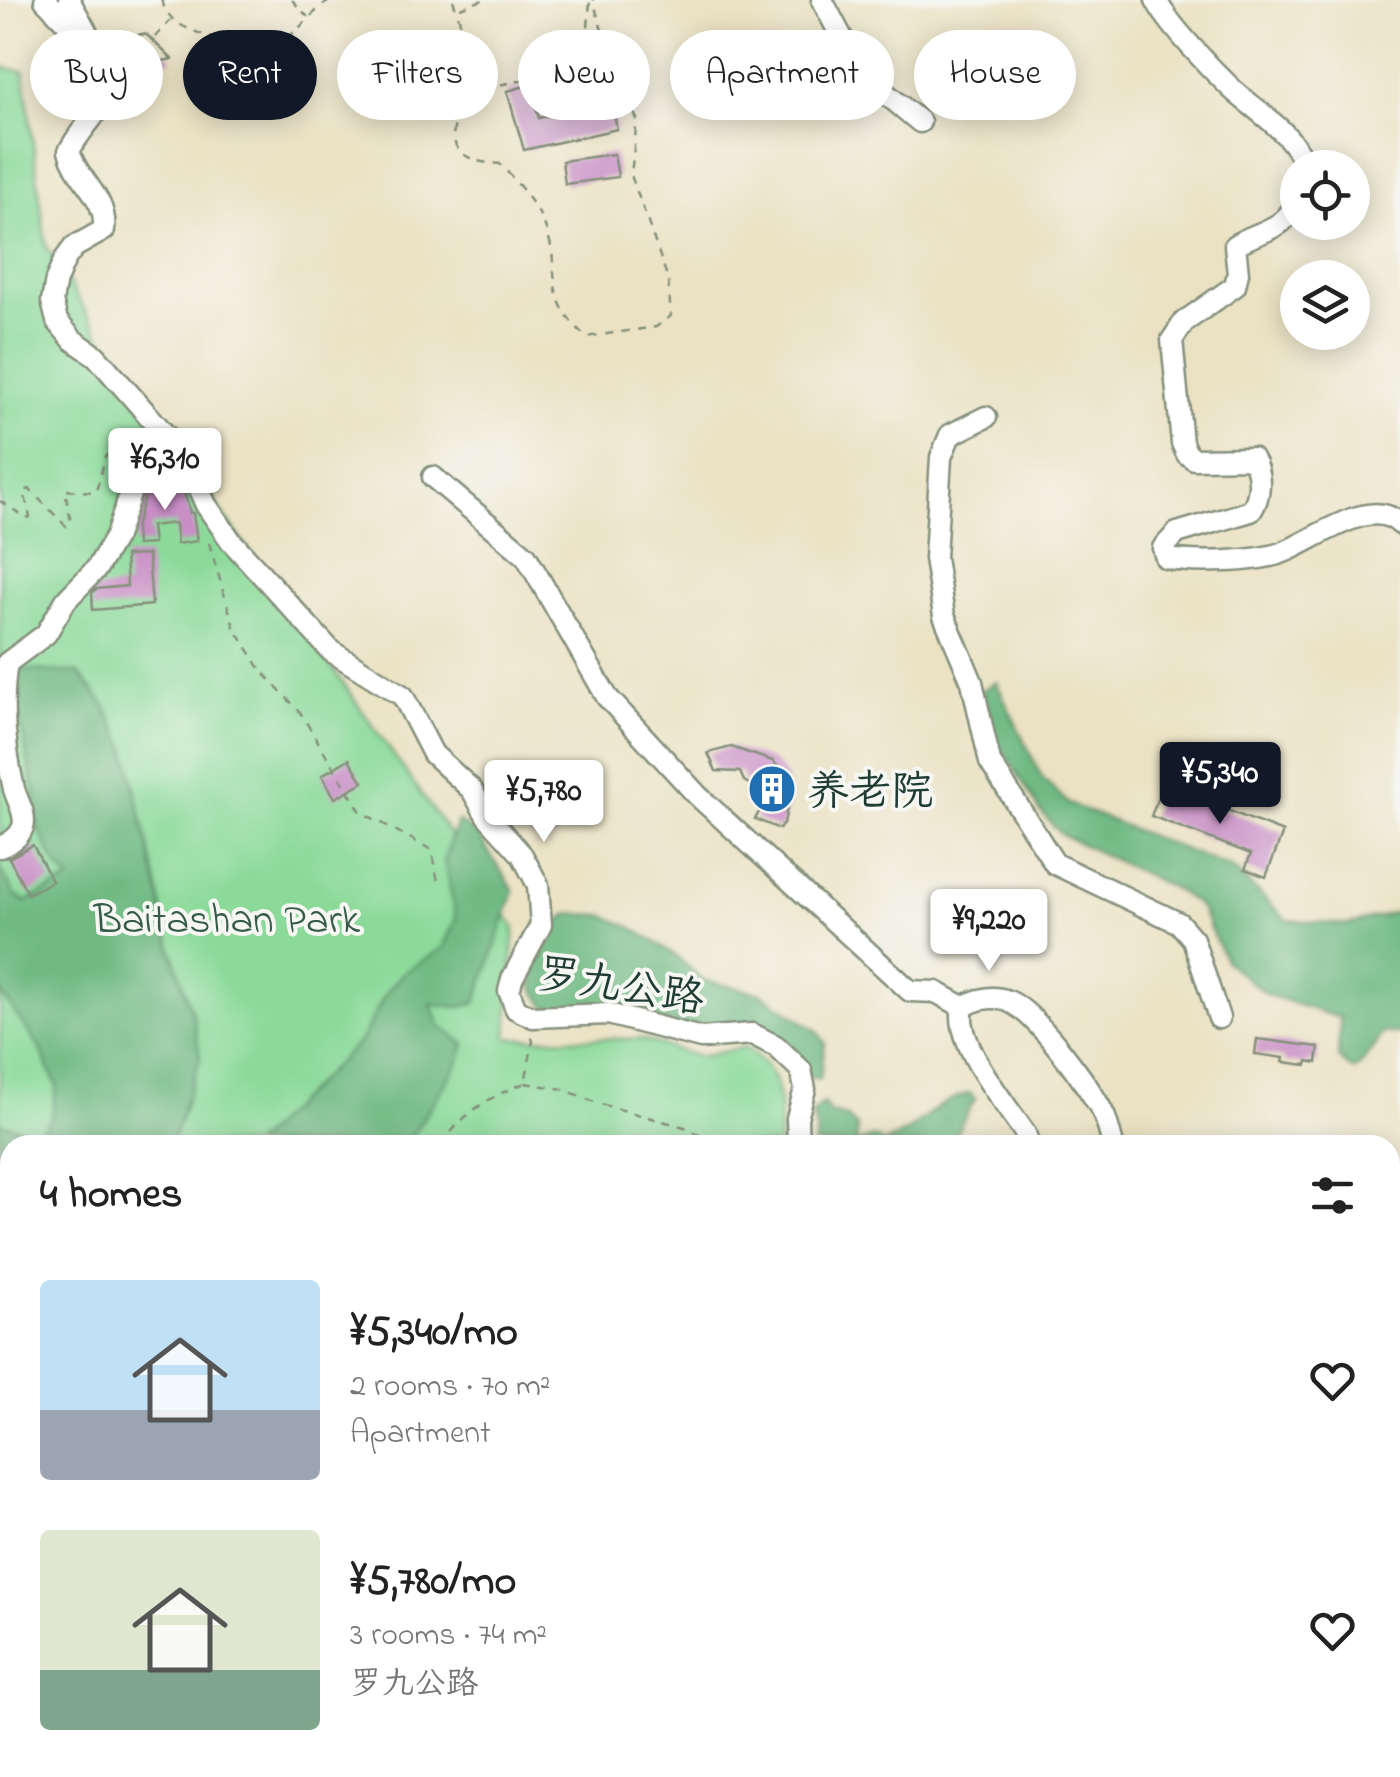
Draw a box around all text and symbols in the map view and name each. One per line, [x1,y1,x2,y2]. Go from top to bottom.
chip: Buy [30,30,163,120]
chip: Rent [183,30,317,120]
chip: Filters [337,30,498,120]
chip: New [518,30,650,120]
chip: Apartment [670,30,894,120]
chip: House [914,30,1076,120]
map controls [1280,150,1370,350]
button: locate [1280,150,1370,240]
button: layers [1280,260,1370,350]
pin: ¥6,310 [84,428,246,513]
text: ¥6,310 [130,437,200,484]
pin: ¥5,340 [1139,742,1301,827]
text: ¥5,340 [1182,751,1258,798]
pin: ¥5,780 [463,760,625,845]
building icon: 养老院 [746,763,798,815]
place label: 养老院 [807,763,933,824]
text: ¥5,780 [506,769,582,816]
pin: ¥9,220 [908,889,1070,974]
park label: Baitashan Park [93,891,361,952]
text: ¥9,220 [952,898,1026,945]
street label: 罗九公路 [533,945,708,1032]
text: 4 homes [40,1165,182,1226]
icon: filters [1305,1168,1360,1223]
text: ¥5,340/mo [350,1303,518,1364]
icon: home [120,1320,240,1440]
icon: heart [1305,1353,1360,1408]
text: 2 rooms · 70 m² [350,1364,550,1411]
text: Apartment [350,1411,491,1458]
text: ¥5,780/mo [350,1552,516,1613]
icon: home [120,1570,240,1690]
icon: heart [1305,1603,1360,1658]
text: 3 rooms · 74 m² [350,1613,547,1660]
text: 罗九公路 [350,1662,478,1709]

